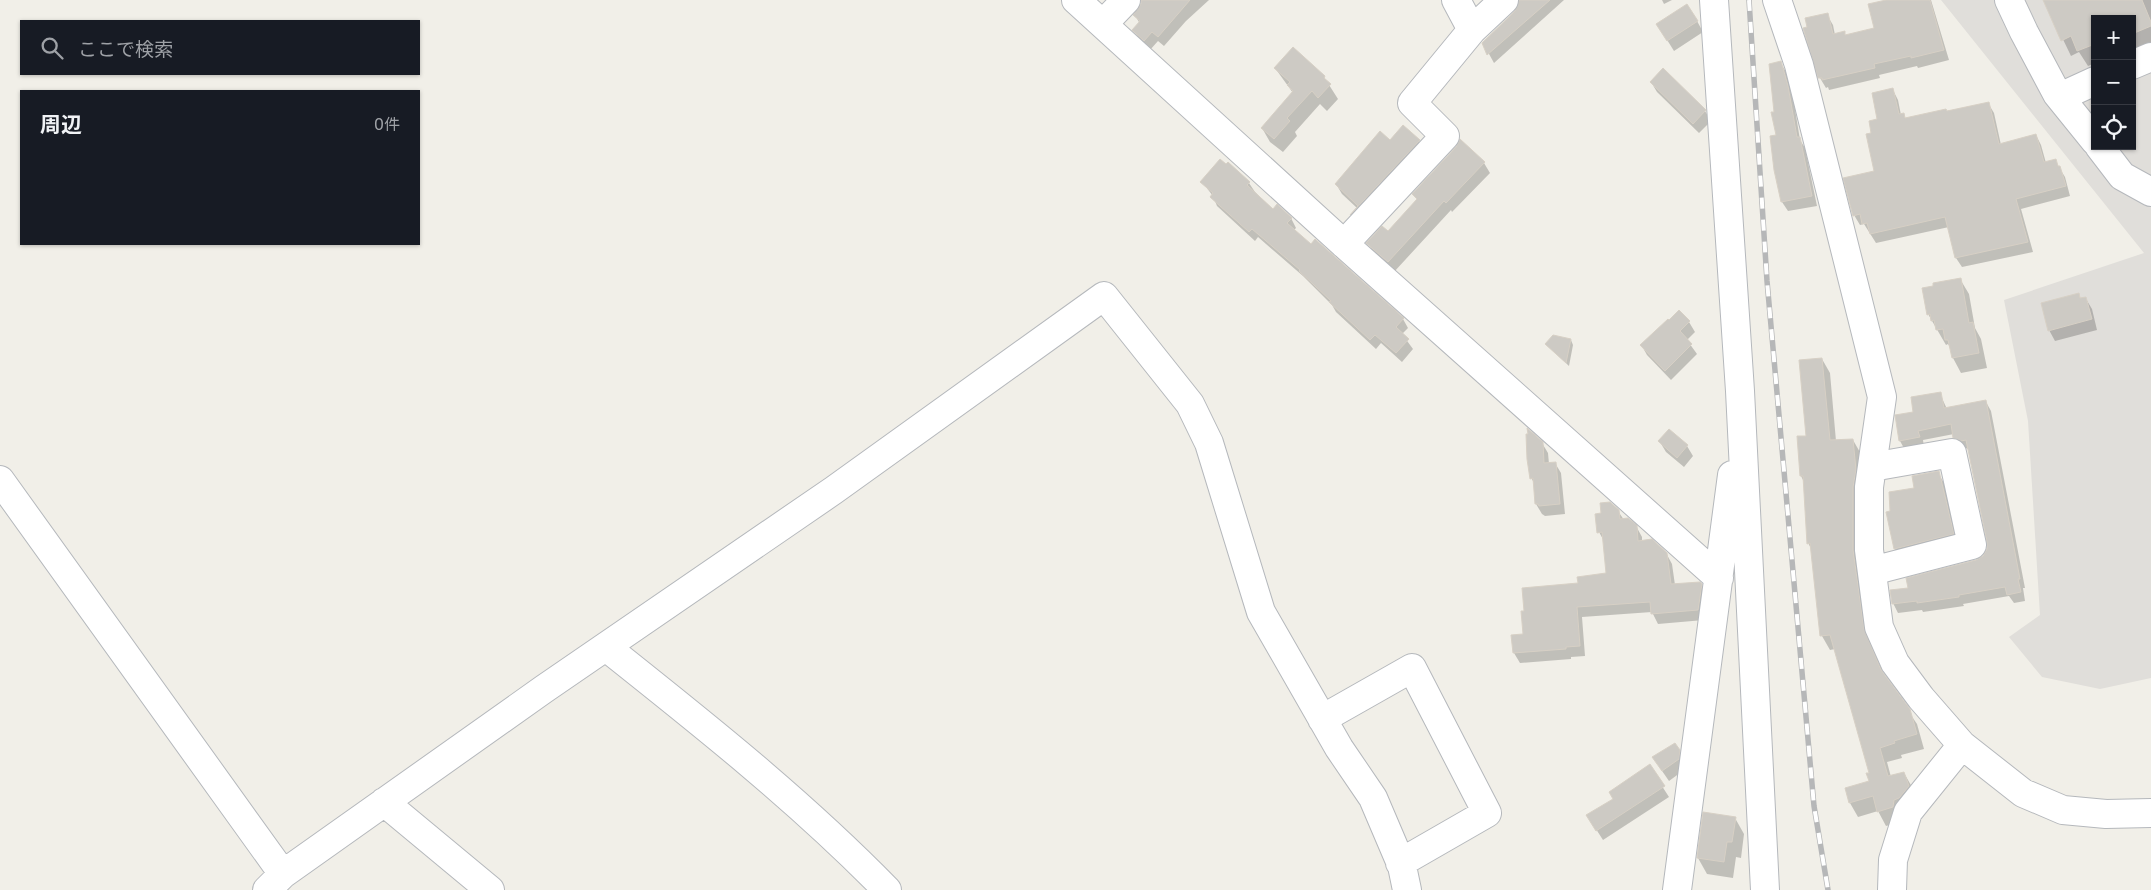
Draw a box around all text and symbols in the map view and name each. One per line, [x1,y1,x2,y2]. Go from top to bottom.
map controls [2091,15,2136,150]
button: + [2091,15,2136,60]
search box [20,20,420,75]
icon: search [38,34,66,62]
text: ここで検索 [78,37,173,60]
button: − [2091,60,2136,105]
button: locate [2091,105,2136,150]
text: 周辺 [40,111,82,137]
text: 0件 [374,114,400,134]

